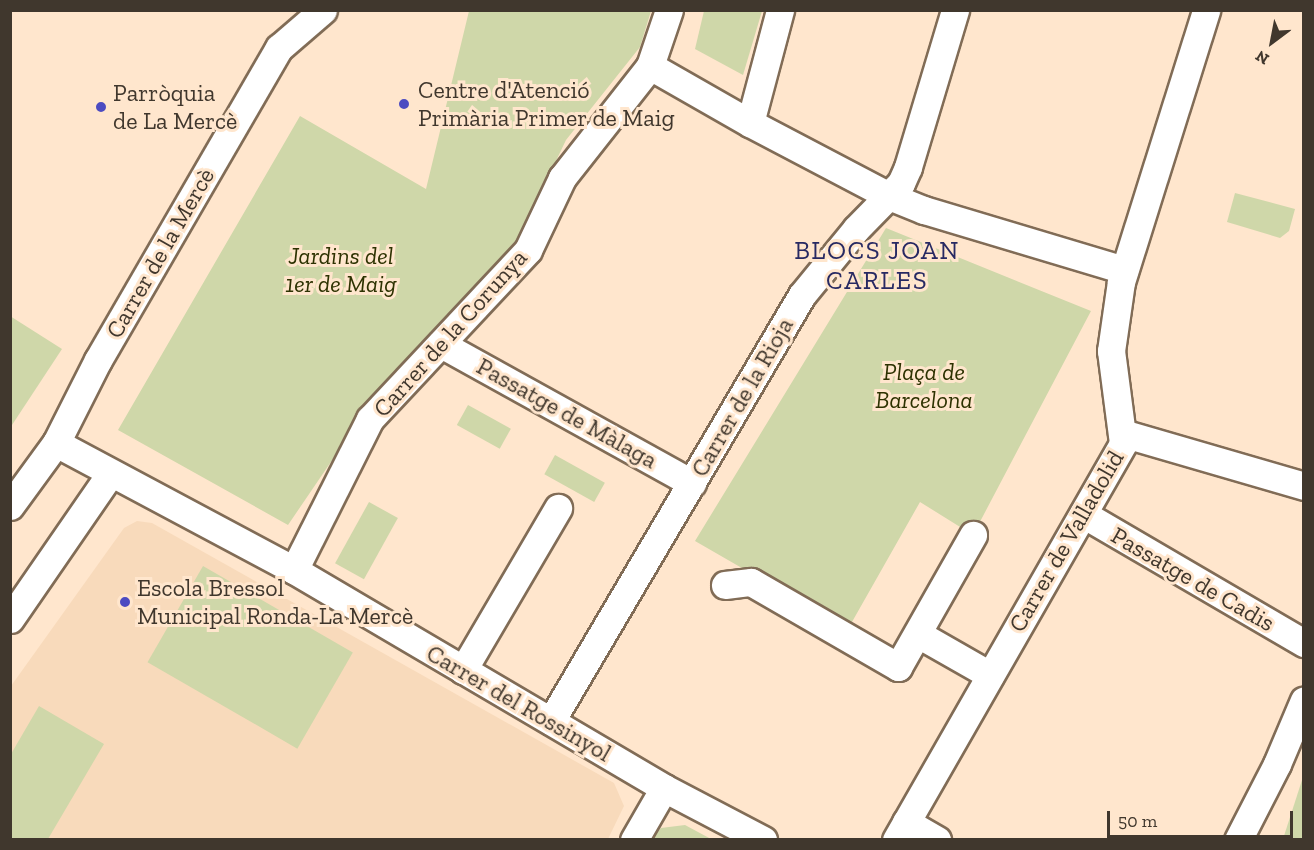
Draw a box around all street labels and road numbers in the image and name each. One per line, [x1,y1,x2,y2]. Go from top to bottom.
street label: Carrer de la Mercè [100,163,220,343]
street label: Carrer de la Corunya [367,243,533,423]
street label: Carrer de la Rioja [685,312,799,482]
street label: Passatge de Màlaga [472,351,662,475]
street label: Carrer de Valladolid [1002,445,1130,637]
street label: Passatge de Cadis [1106,521,1280,637]
street label: Carrer del Rossinyol [421,638,617,768]

